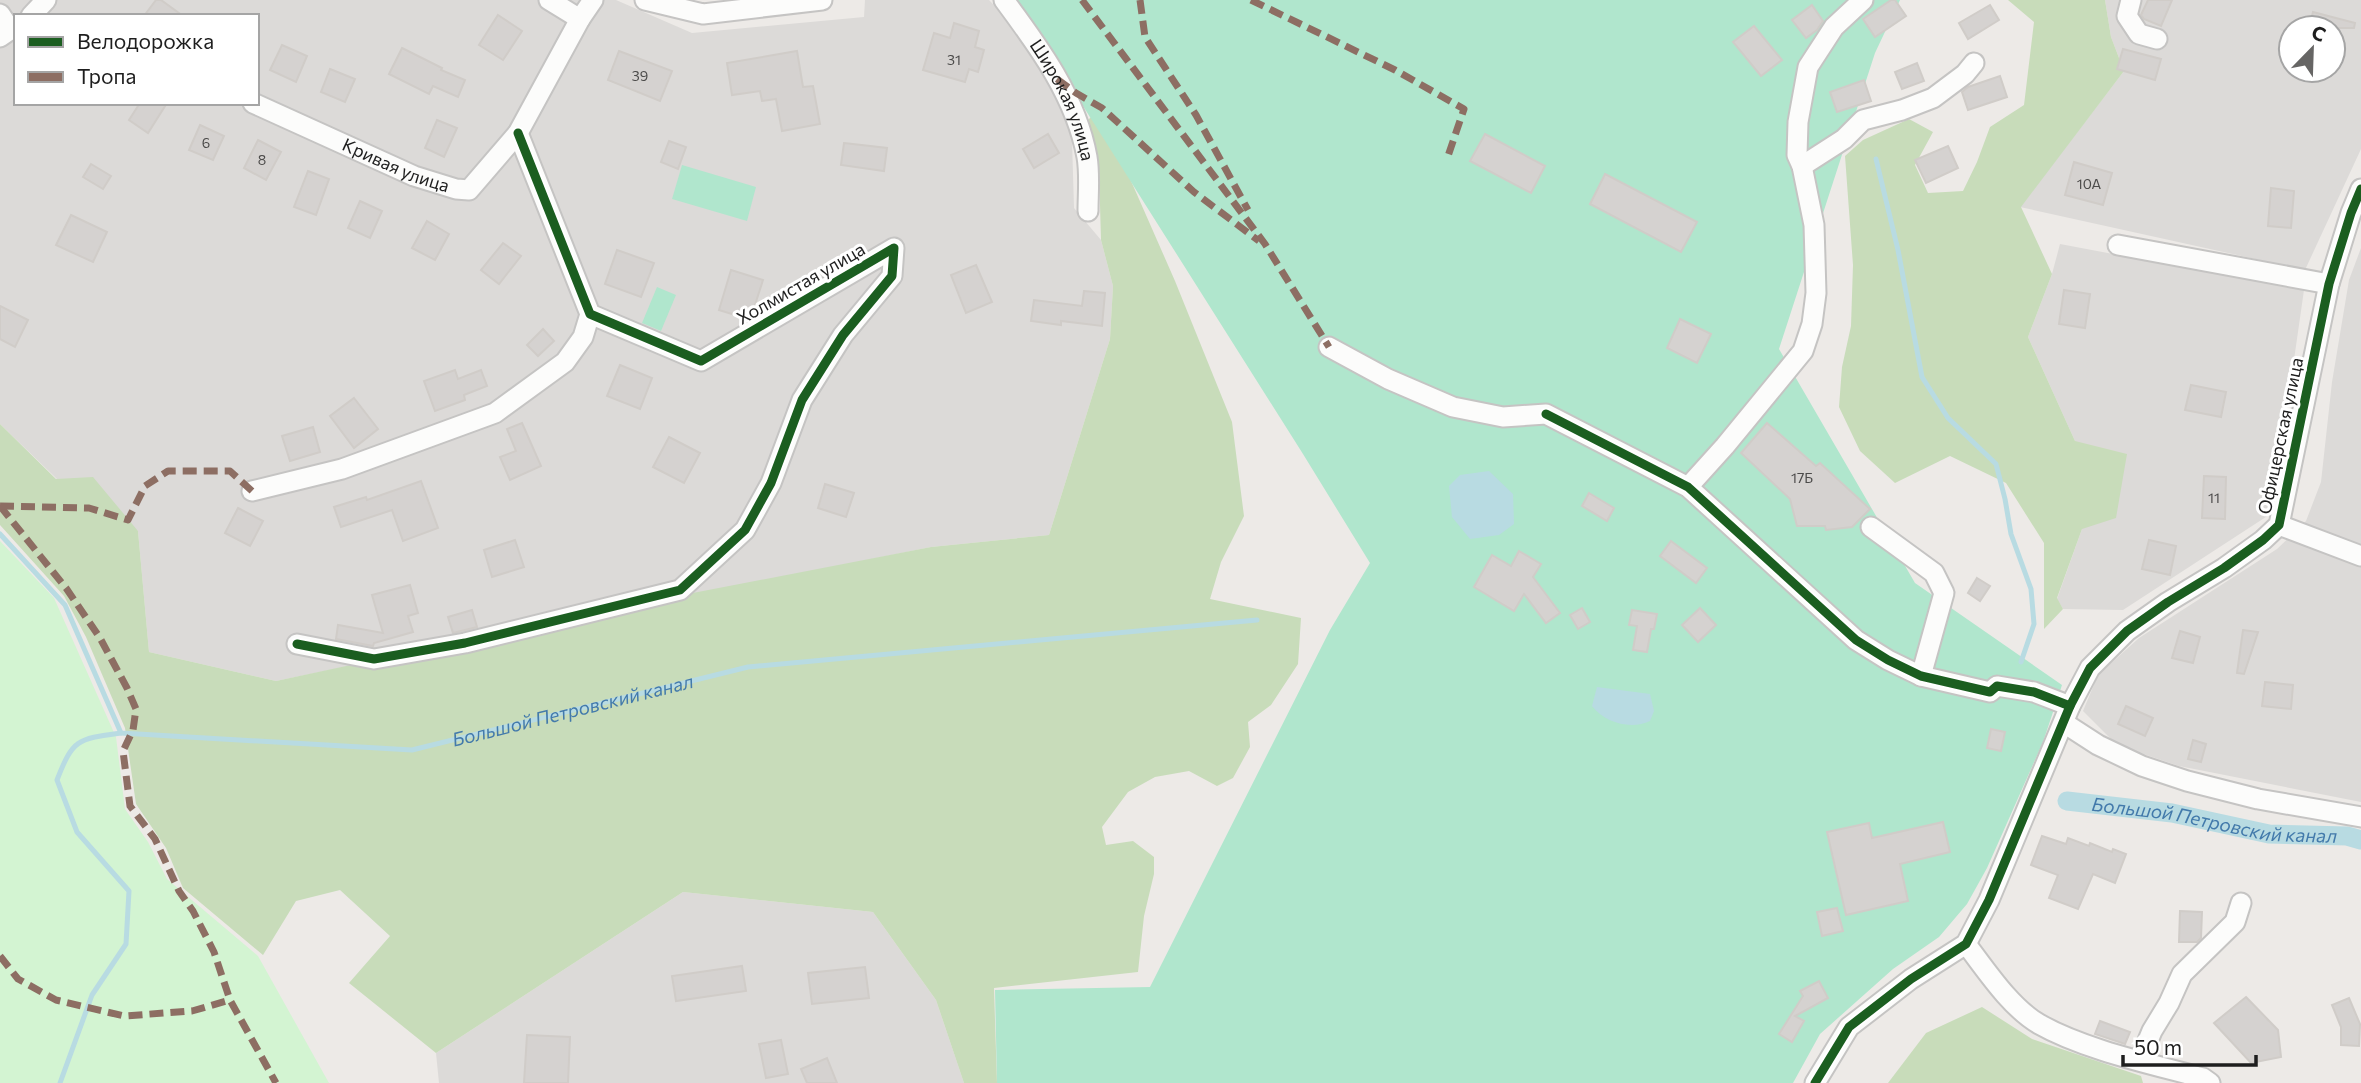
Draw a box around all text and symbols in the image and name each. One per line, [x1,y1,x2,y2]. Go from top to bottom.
legend [14,14,259,105]
north arrow [2277,14,2347,84]
text: С [2308,20,2329,46]
text: Велодорожка [77,28,214,53]
street label: Широкая улица [1026,35,1099,162]
house number: 31 [947,51,961,68]
text: Тропа [77,63,136,88]
house number: 39 [632,67,648,84]
street label: Кривая улица [339,133,452,196]
house number: 6 [202,134,210,151]
house number: 8 [258,151,266,168]
house number: 10А [2077,175,2102,192]
street label: Холмистая улица [732,237,869,329]
street label: Офицерская улица [2253,355,2307,516]
house number: 17Б [1791,469,1813,486]
house number: 11 [2208,489,2220,506]
water label: Большой Петровский канал [449,669,696,751]
water label: Большой Петровский канал [2091,792,2337,847]
scale bar [2123,1024,2256,1068]
text: 50 m [2134,1034,2182,1059]

